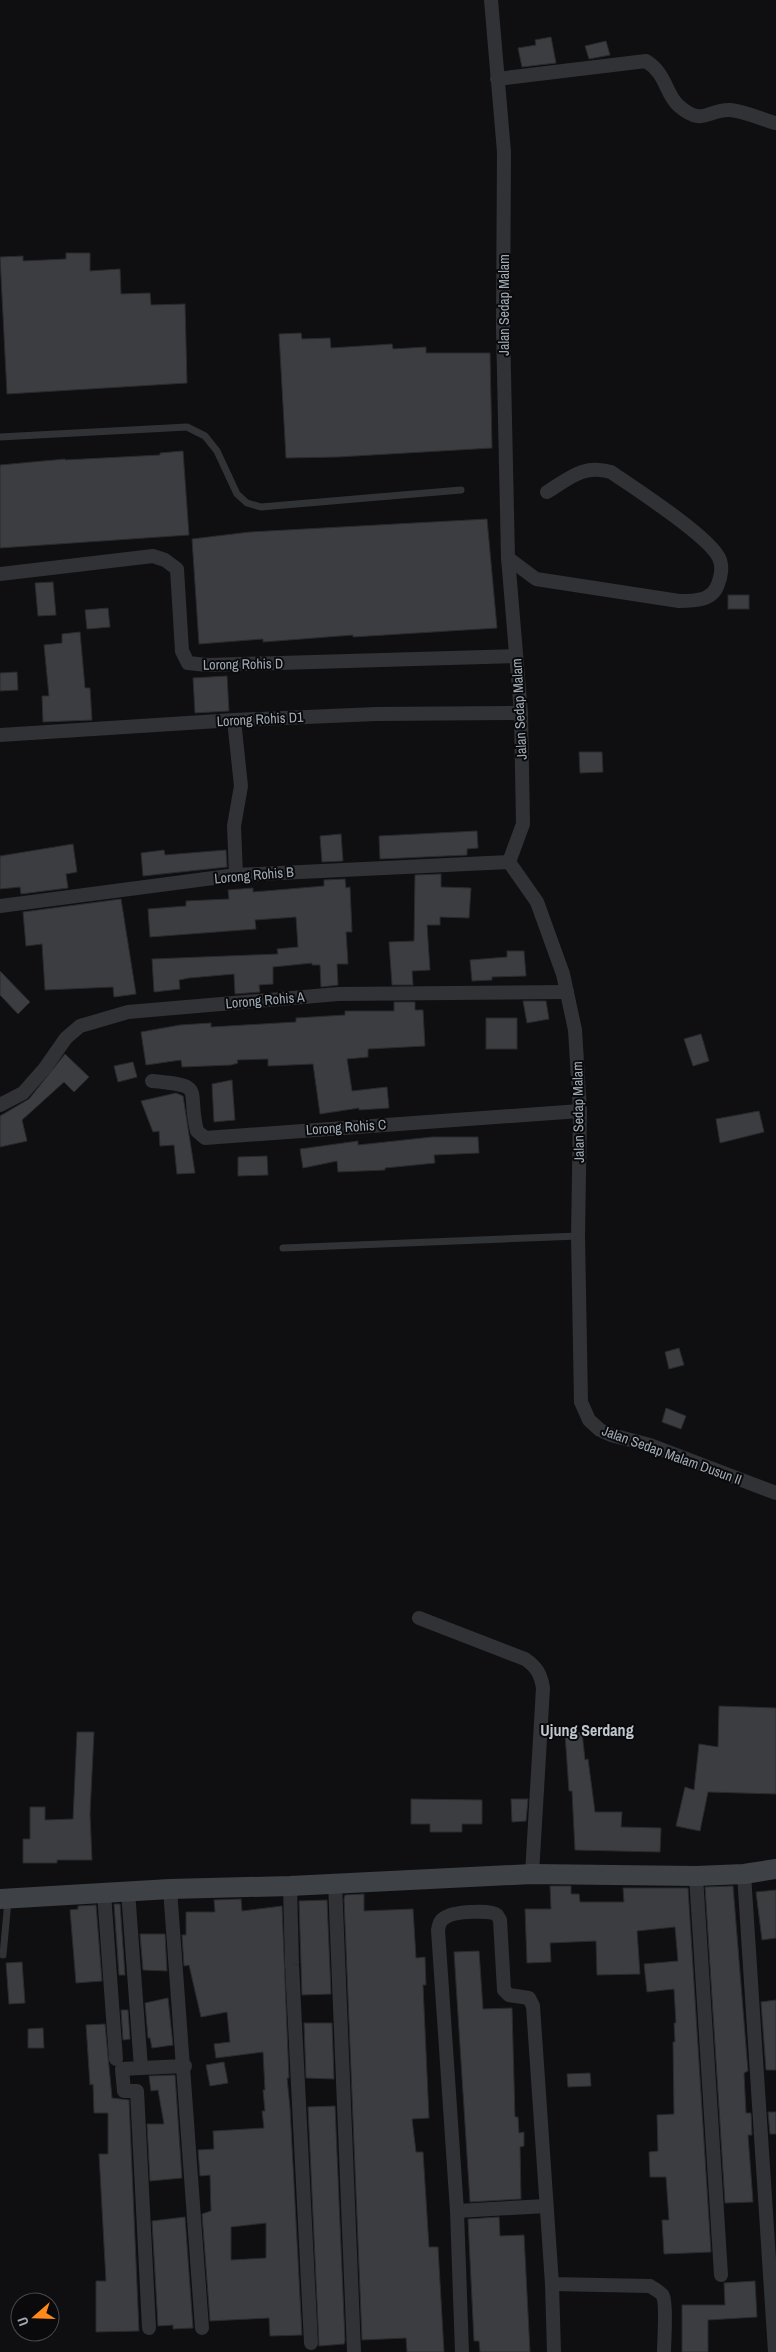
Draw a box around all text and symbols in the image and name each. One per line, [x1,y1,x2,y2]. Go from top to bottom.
street label: Jalan Sedap Malam [495,254,513,356]
street label: Lorong Rohis D [203,654,283,674]
street label: Jalan Sedap Malam [507,658,531,760]
street label: Lorong Rohis D1 [216,708,304,730]
street label: Lorong Rohis B [213,863,295,887]
street label: Lorong Rohis A [225,988,306,1012]
street label: Jalan Sedap Malam [568,1061,588,1163]
street label: Lorong Rohis C [305,1115,387,1139]
street label: Jalan Sedap Malam Dusun II [600,1421,744,1489]
district label: Ujung Serdang [540,1719,634,1741]
north arrow [10,2292,60,2342]
text: U [13,2314,33,2328]

